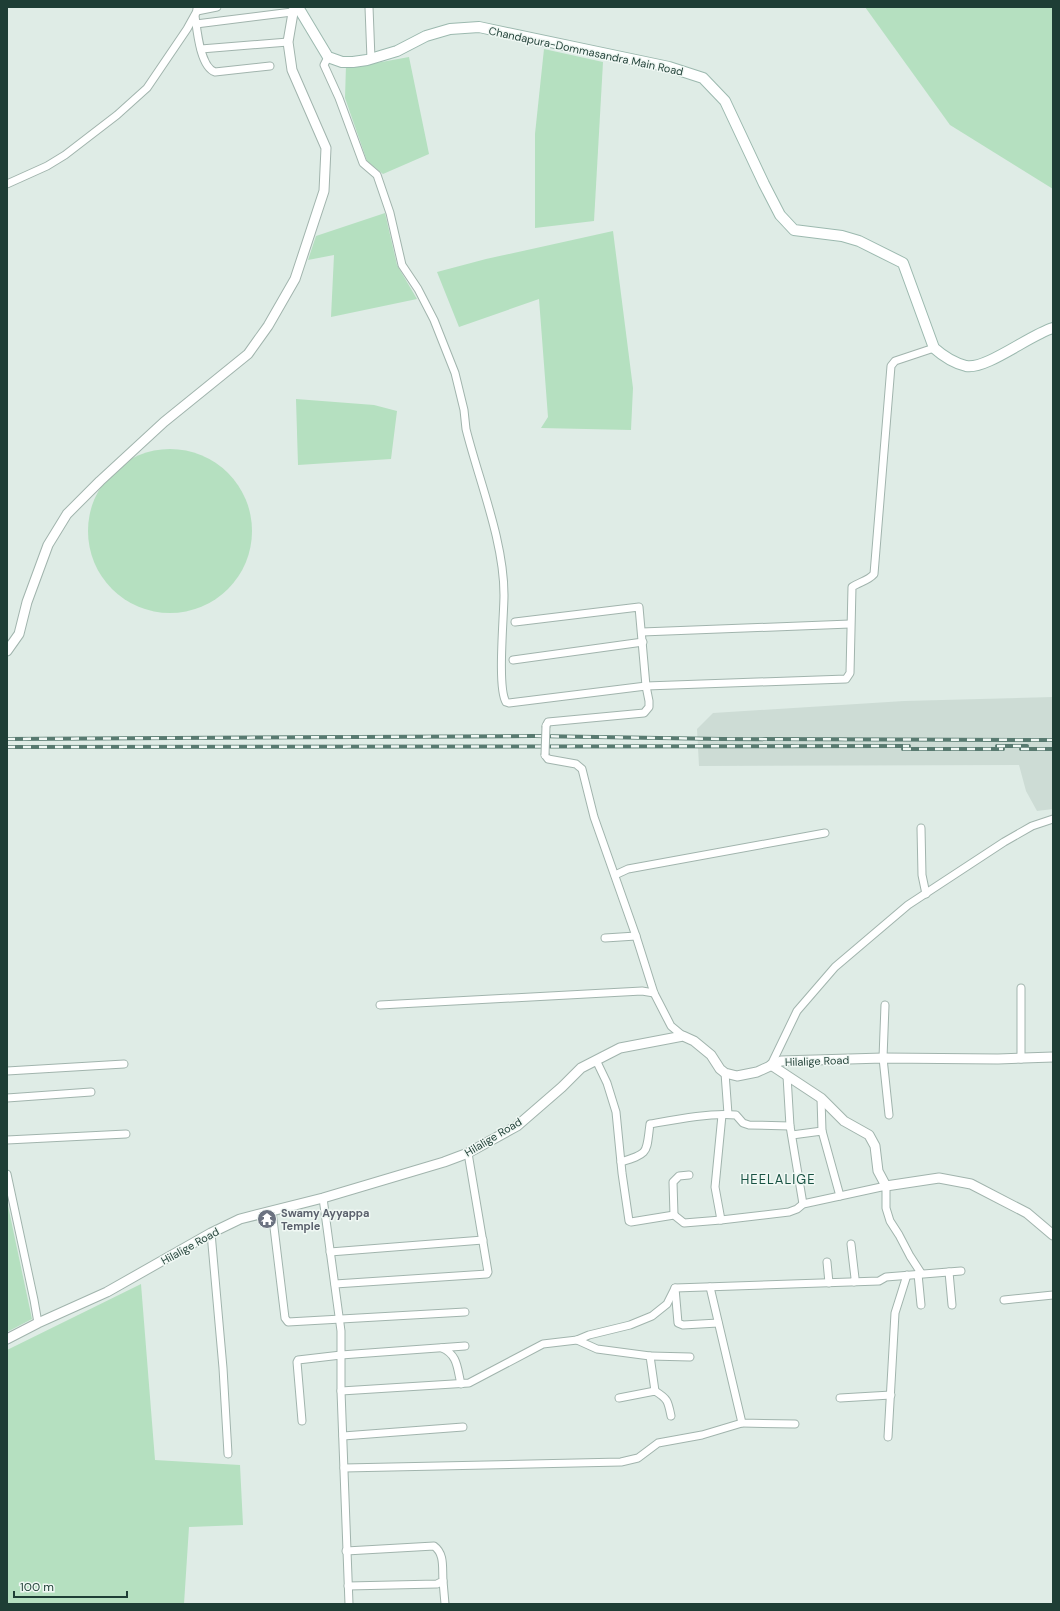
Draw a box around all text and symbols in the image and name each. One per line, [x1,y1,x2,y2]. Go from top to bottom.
street label: Chandapura-Dommasandra Main Road [487,23,685,79]
street label: Hilalige Road [785,1053,850,1069]
street label: Hilalige Road [462,1114,524,1160]
district label: HEELALIGE [740,1171,816,1188]
place label: Swamy Ayyappa Temple [281,1206,369,1233]
temple icon: Swamy Ayyappa Temple [256,1208,278,1230]
street label: Hilalige Road [158,1224,222,1268]
scale bar [14,1573,127,1599]
text: 100 m [20,1579,54,1595]

